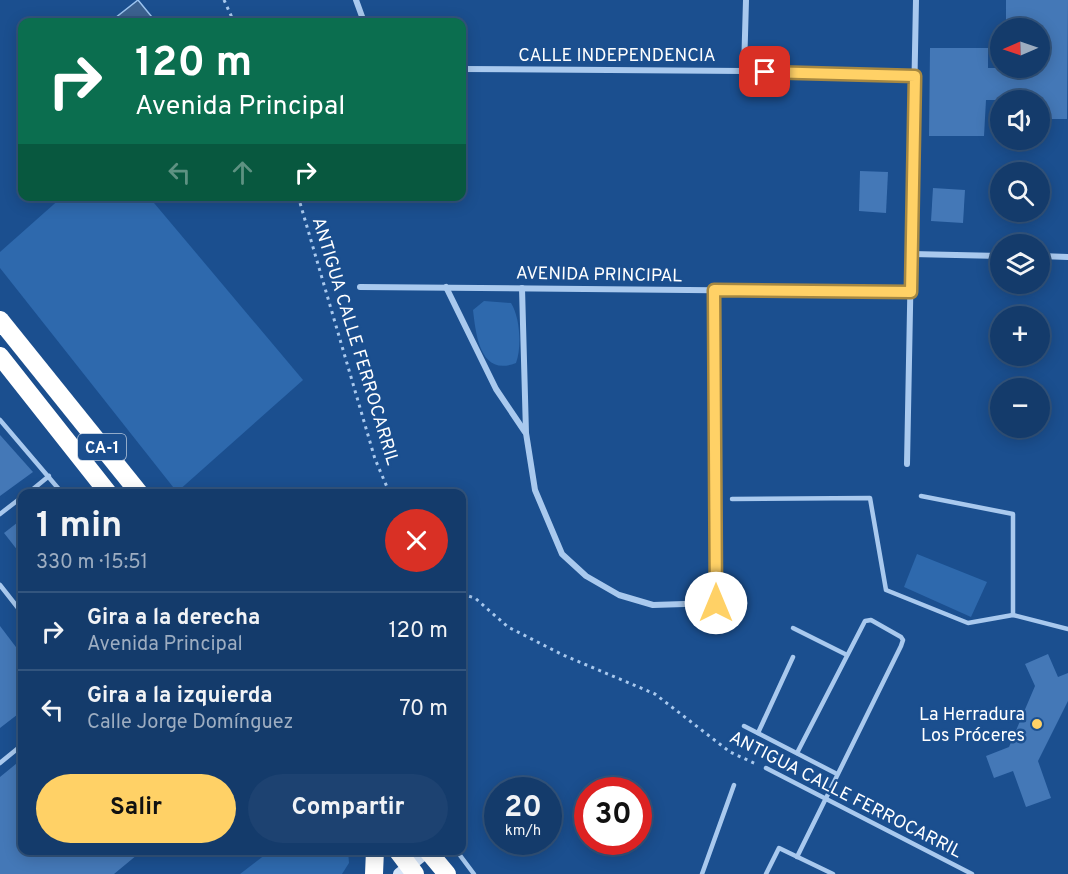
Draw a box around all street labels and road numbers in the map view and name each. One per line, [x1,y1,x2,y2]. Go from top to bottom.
street label: CALLE INDEPENDENCIA [518,45,716,68]
street label: ANTIGUA CALLE FERROCARRIL [306,215,403,468]
street label: AVENIDA PRINCIPAL [516,263,682,288]
road number: CA-1 [78,434,126,460]
street label: ANTIGUA CALLE FERROCARRIL [725,726,966,864]

